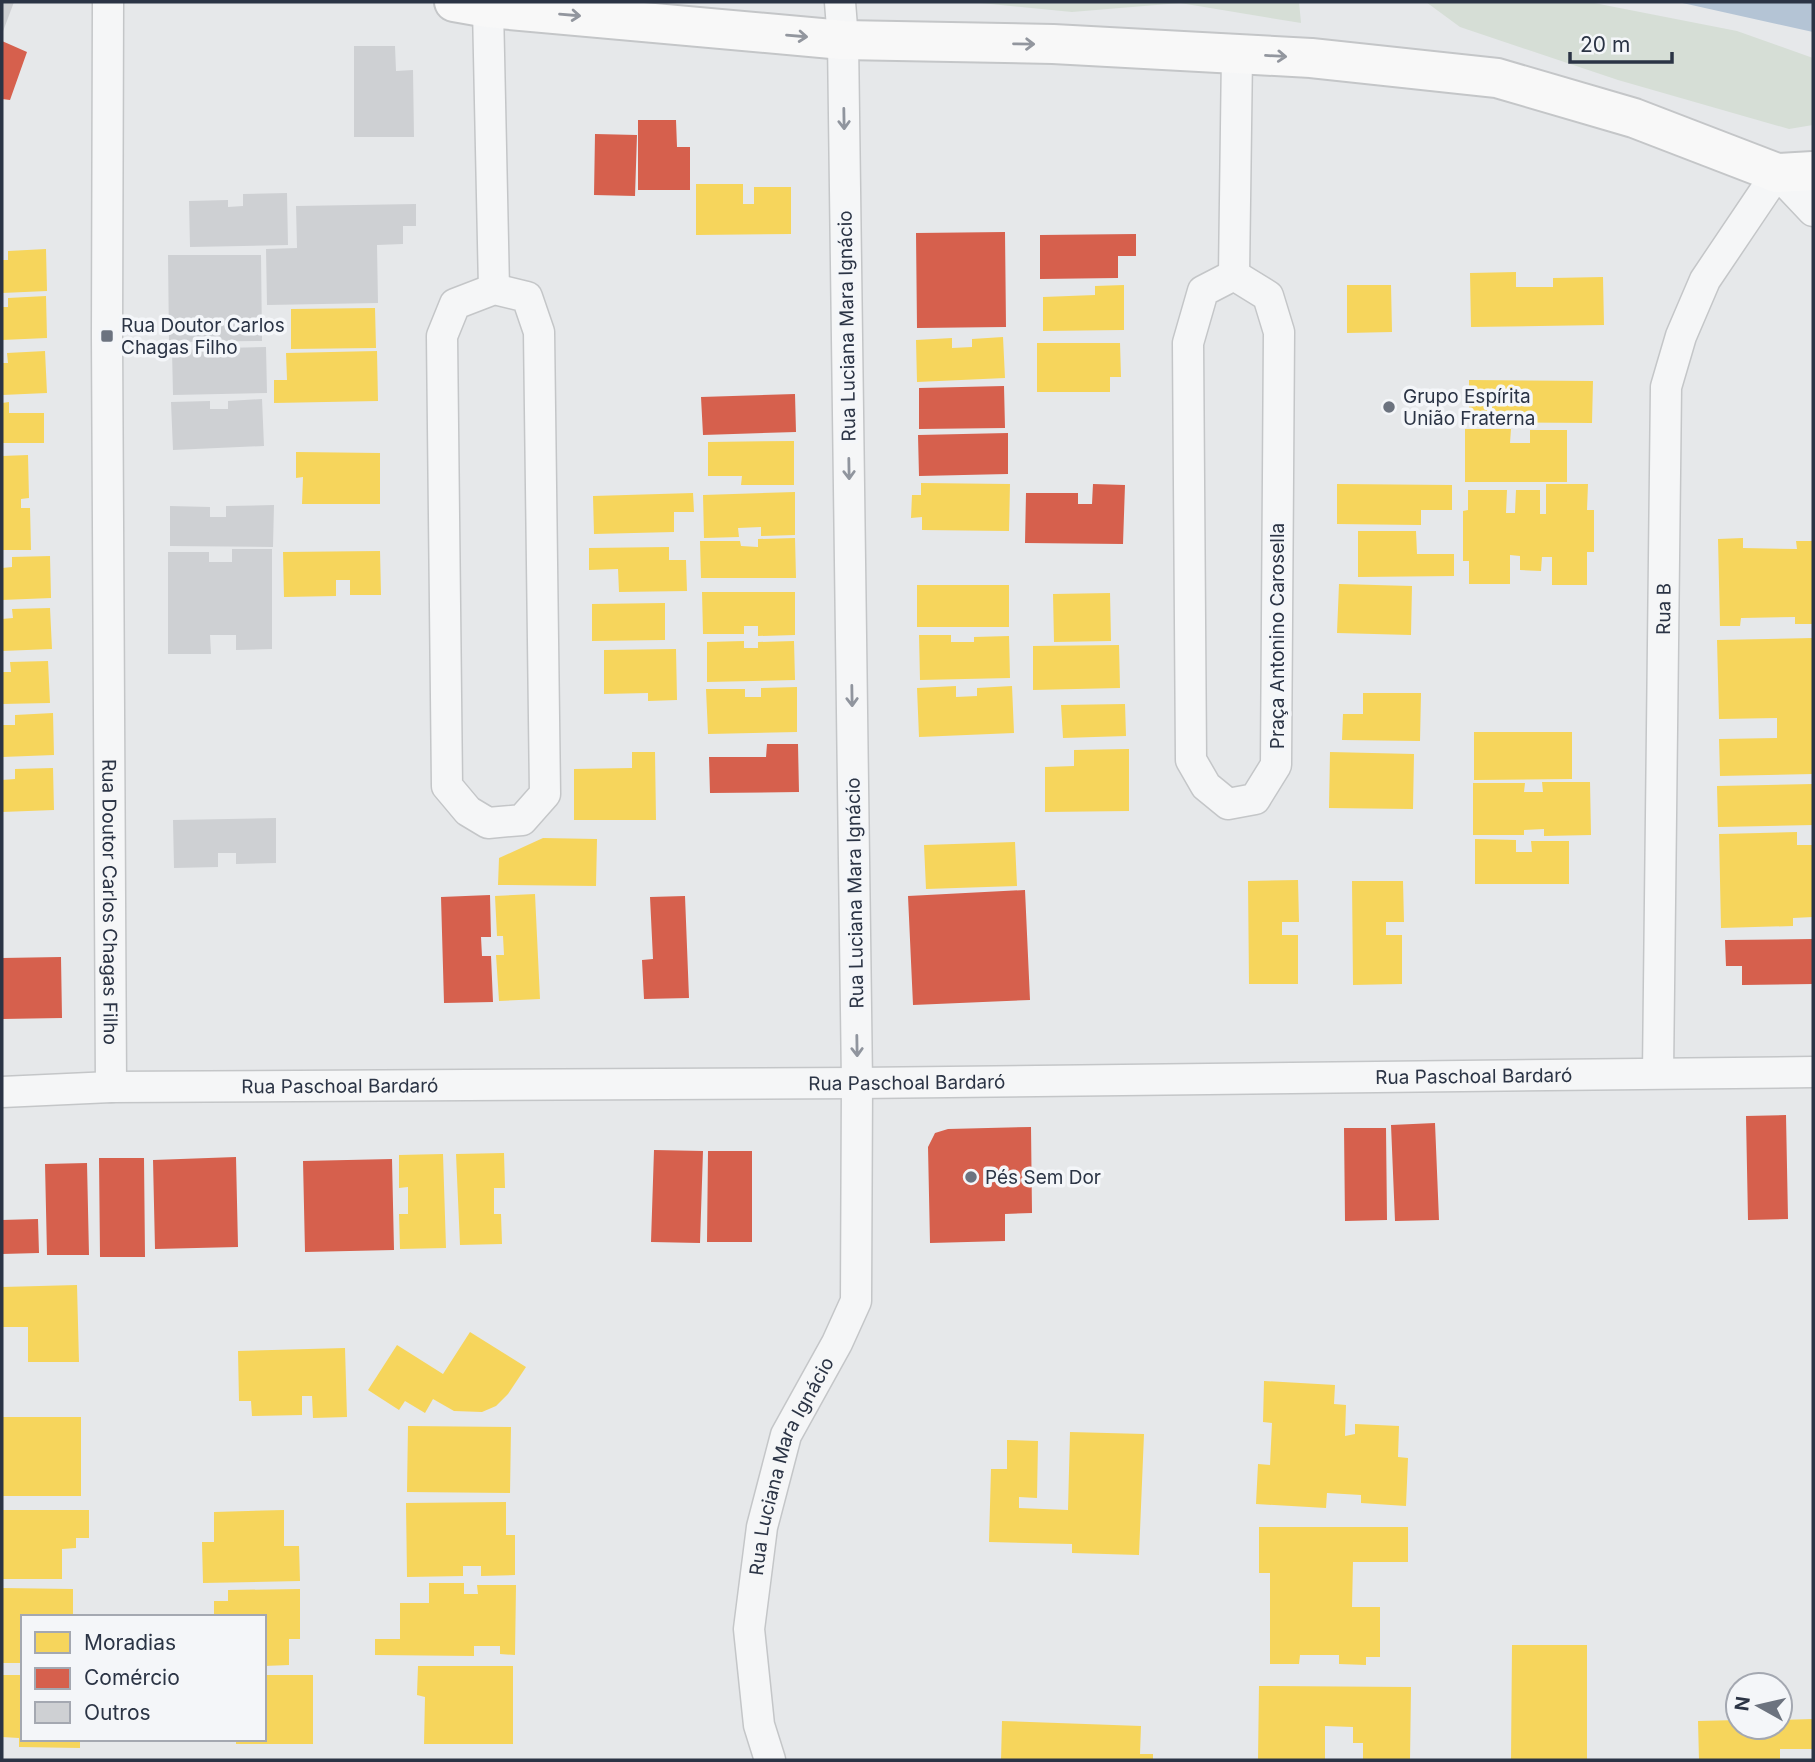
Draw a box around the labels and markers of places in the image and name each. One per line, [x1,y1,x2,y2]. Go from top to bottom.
place label: Rua Doutor Carlos Chagas Filho [121,314,285,359]
marker: Rua Doutor Carlos Chagas Filho [99,328,115,344]
place label: Grupo Espírita União Fraterna [1403,385,1535,430]
marker: Grupo Espírita União Fraterna [1381,399,1397,415]
place label: Pés Sem Dor [985,1166,1101,1189]
marker: Pés Sem Dor [963,1169,979,1185]

